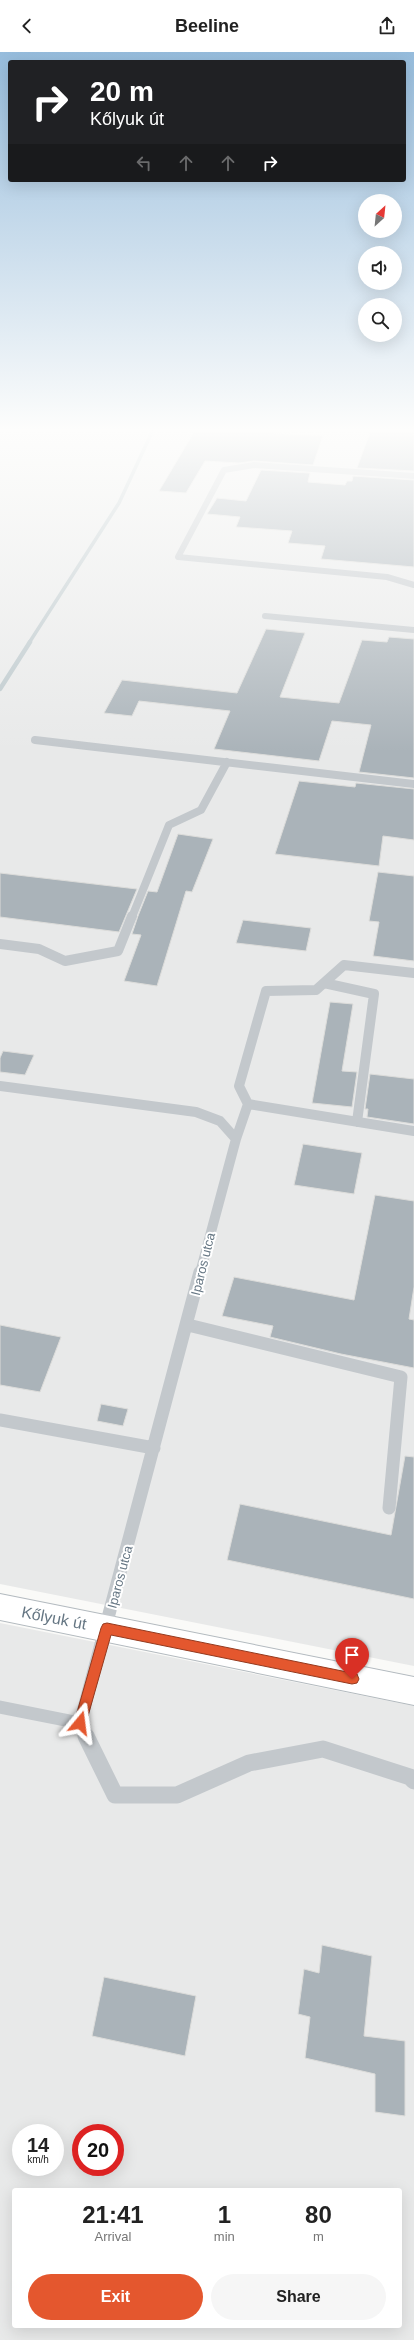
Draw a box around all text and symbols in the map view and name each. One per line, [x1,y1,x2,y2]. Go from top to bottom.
icon: back [16,15,38,37]
icon: share [376,15,398,37]
text: Beeline [175,16,239,36]
icon: right [24,76,76,128]
text: 20 m [90,76,154,107]
text: Kőlyuk út [90,109,164,129]
icon: left [133,152,155,174]
icon: ahead [175,152,197,174]
icon: ahead [217,152,239,174]
icon: right [259,152,281,174]
north arrow [358,194,402,238]
map controls [358,194,402,342]
button: sound [358,246,402,290]
button: search [358,298,402,342]
street label: Iparos utca [188,1230,218,1297]
street label: Iparos utca [104,1543,136,1610]
street label: Kőlyuk út [20,1603,88,1633]
pin [335,1638,369,1679]
icon: arrive [341,1644,363,1666]
position arrow [59,1702,101,1744]
speed limit sign: 20 [72,2124,124,2176]
text: 14 [27,2134,49,2156]
text: km/h [27,2154,49,2165]
text: 21:41 [82,2201,144,2228]
text: 1 [218,2201,231,2228]
text: 80 [305,2201,332,2228]
text: Arrival [95,2229,131,2244]
text: min [214,2229,235,2244]
text: m [313,2229,324,2244]
button: Exit [28,2274,203,2320]
button: Share [211,2274,386,2320]

